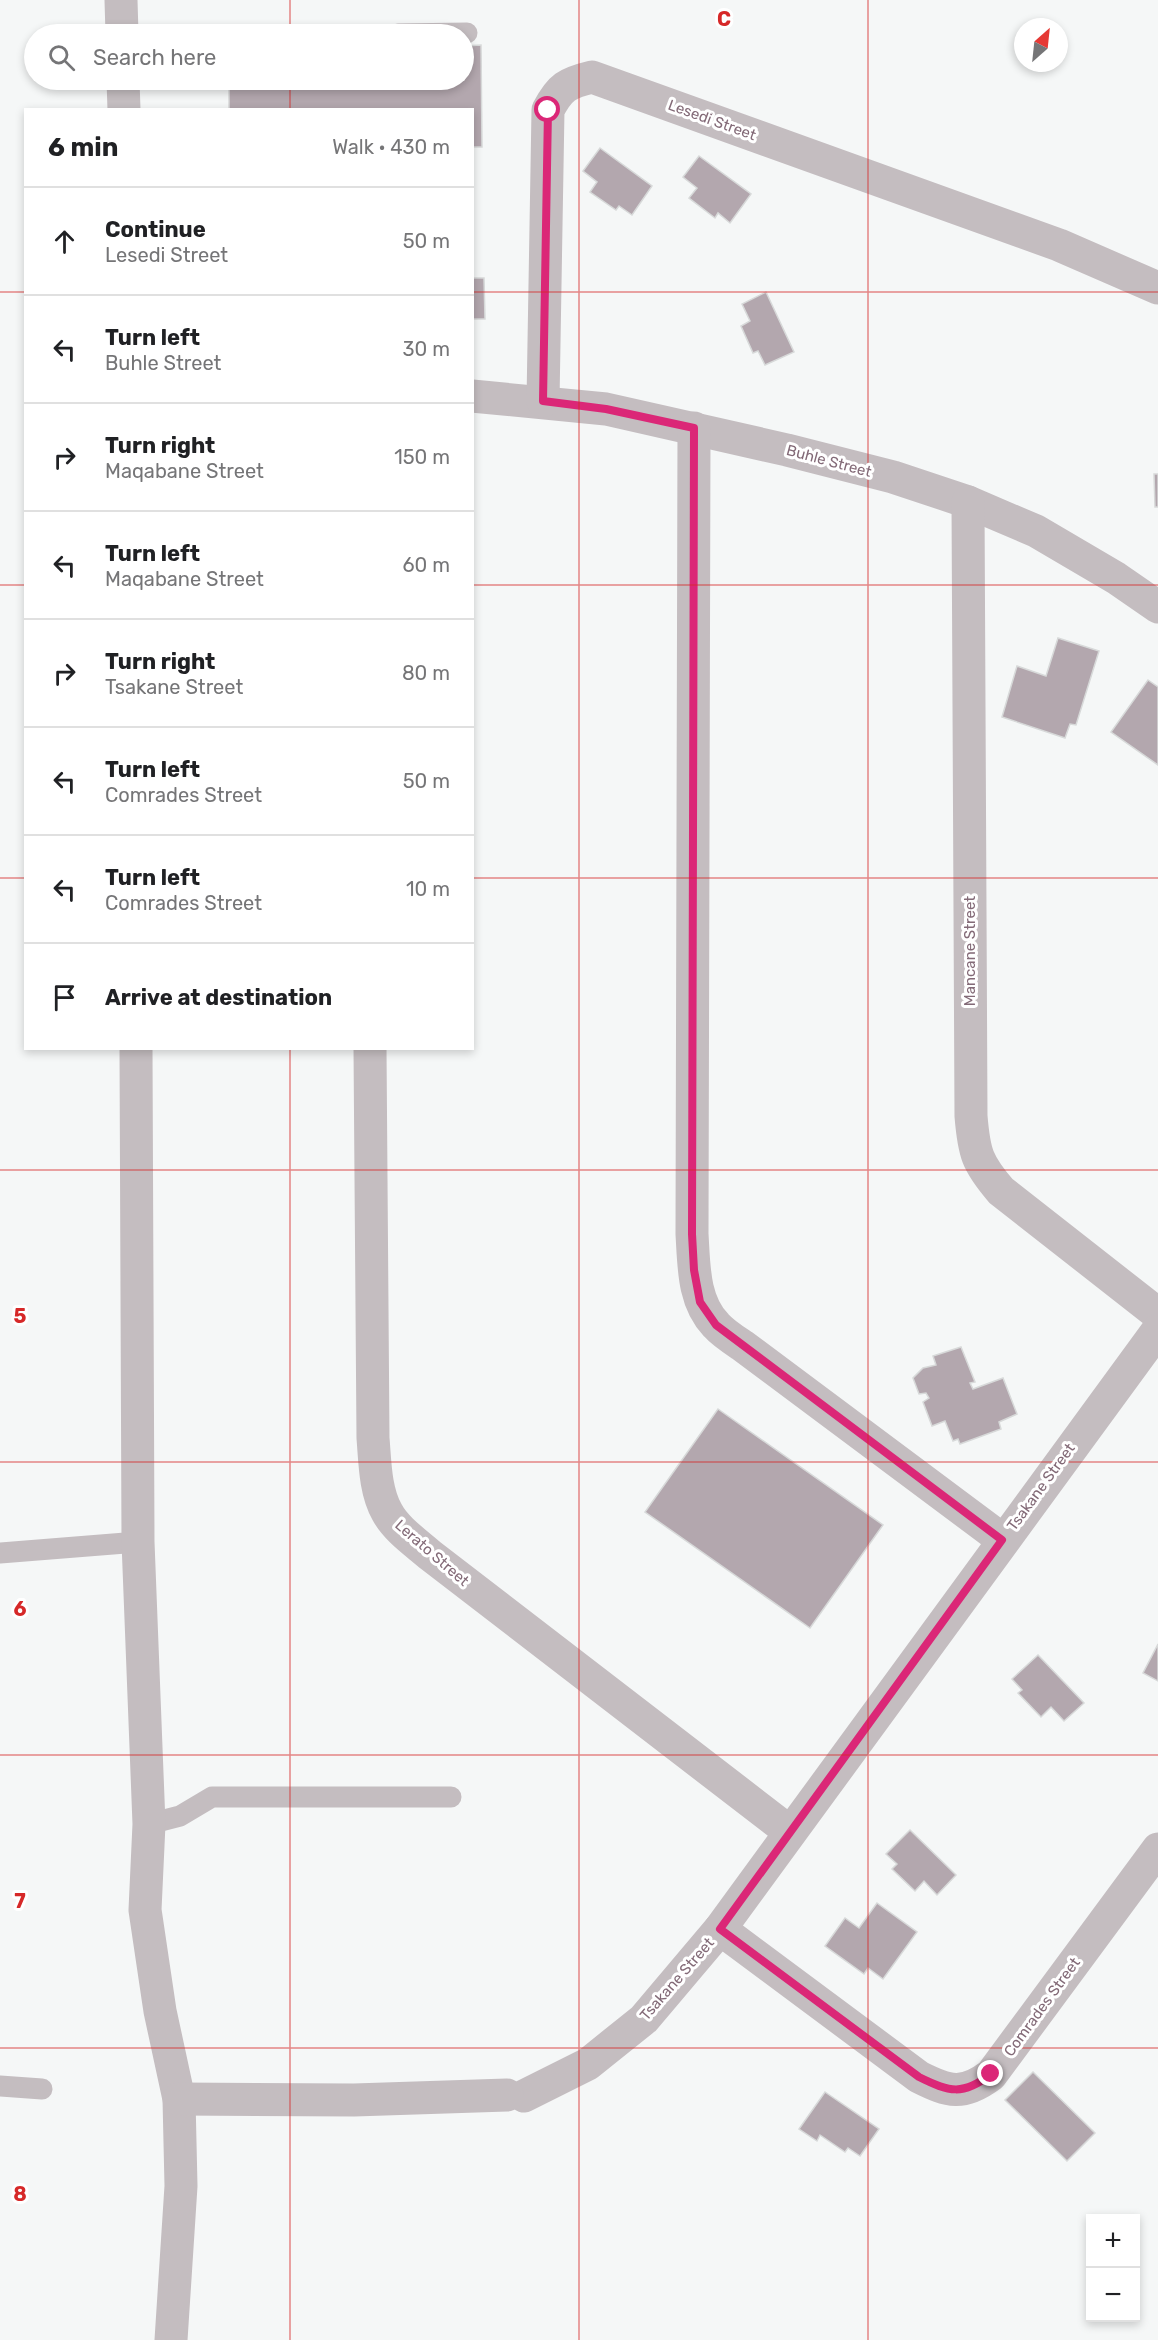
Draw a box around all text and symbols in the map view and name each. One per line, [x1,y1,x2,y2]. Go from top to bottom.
text: C [717,7,731,31]
north arrow [1014,18,1068,72]
search box [24,24,474,90]
icon: search [45,41,78,74]
text: Search here [93,44,216,71]
route start [534,96,560,122]
street label: Lesedi Street [666,96,759,144]
text: 6 min [48,132,118,163]
text: Walk · 430 m [332,135,450,159]
text: Continue [105,216,206,243]
icon: ahead [48,225,81,258]
text: 50 m [403,229,450,253]
text: Lesedi Street [105,243,228,267]
text: Turn left [105,324,200,351]
icon: left [48,333,81,366]
text: 30 m [403,337,450,361]
text: Buhle Street [105,351,221,375]
text: Turn right [105,432,215,459]
icon: right [48,441,81,474]
street label: Buhle Street [785,441,874,481]
text: 150 m [394,445,450,469]
text: Maqabane Street [105,459,264,483]
text: Turn left [105,540,200,567]
icon: left [48,549,81,582]
text: 60 m [403,553,450,577]
text: Maqabane Street [105,567,264,591]
text: Turn right [105,648,215,675]
icon: right [48,657,81,690]
text: 80 m [402,661,450,685]
text: Tsakane Street [105,675,243,699]
text: Turn left [105,756,200,783]
icon: left [48,765,81,798]
text: 50 m [403,769,450,793]
text: Comrades Street [105,783,262,807]
text: Turn left [105,864,200,891]
icon: left [48,873,81,906]
text: 10 m [406,877,450,901]
text: Comrades Street [105,891,262,915]
street label: Mancane Street [961,896,979,1006]
icon: arrive [48,981,81,1014]
text: Arrive at destination [105,984,332,1011]
text: 5 [14,1304,27,1328]
street label: Tsakane Street [1003,1440,1079,1534]
street label: Lerato Street [391,1516,473,1590]
text: 6 [13,1597,27,1621]
text: 7 [14,1889,26,1913]
street label: Tsakane Street [636,1934,718,2024]
street label: Comrades Street [1000,1954,1084,2060]
route end [977,2060,1003,2086]
text: 8 [13,2182,27,2206]
map controls [1086,2214,1140,2322]
button: + [1086,2214,1140,2268]
button: − [1086,2268,1140,2322]

